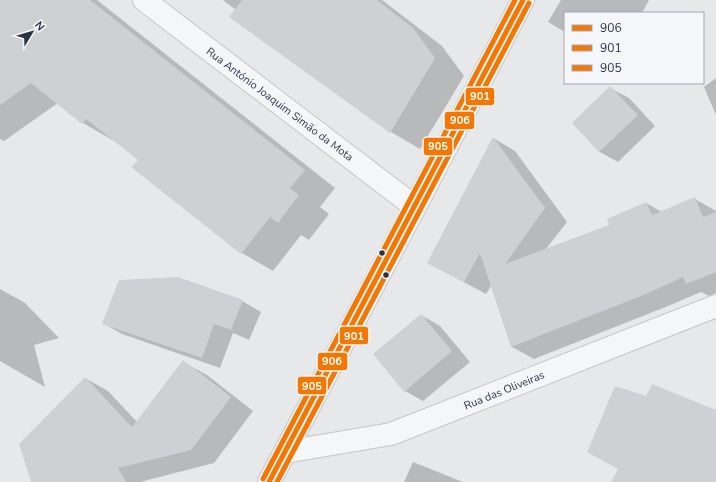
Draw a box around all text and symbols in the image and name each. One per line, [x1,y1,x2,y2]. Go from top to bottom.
north arrow [12,12,52,52]
legend [564,12,704,84]
text: N [31,18,48,34]
text: 906 [600,20,622,36]
text: 901 [600,40,622,56]
street label: Rua António Joaquim Simão da Mota [203,44,357,165]
text: 905 [600,60,622,76]
line badge: 901 [465,87,495,106]
text: 901 [470,89,490,104]
line badge: 906 [444,111,475,130]
text: 906 [450,113,470,128]
line badge: 905 [423,137,453,156]
text: 905 [428,139,448,154]
unlabelled marker [377,248,387,258]
unlabelled marker [381,270,391,280]
line badge: 901 [339,326,369,345]
text: 901 [344,329,364,344]
line badge: 906 [317,352,348,371]
text: 906 [322,354,342,369]
street label: Rua das Oliveiras [462,367,547,413]
line badge: 905 [297,376,327,395]
text: 905 [302,379,322,394]

